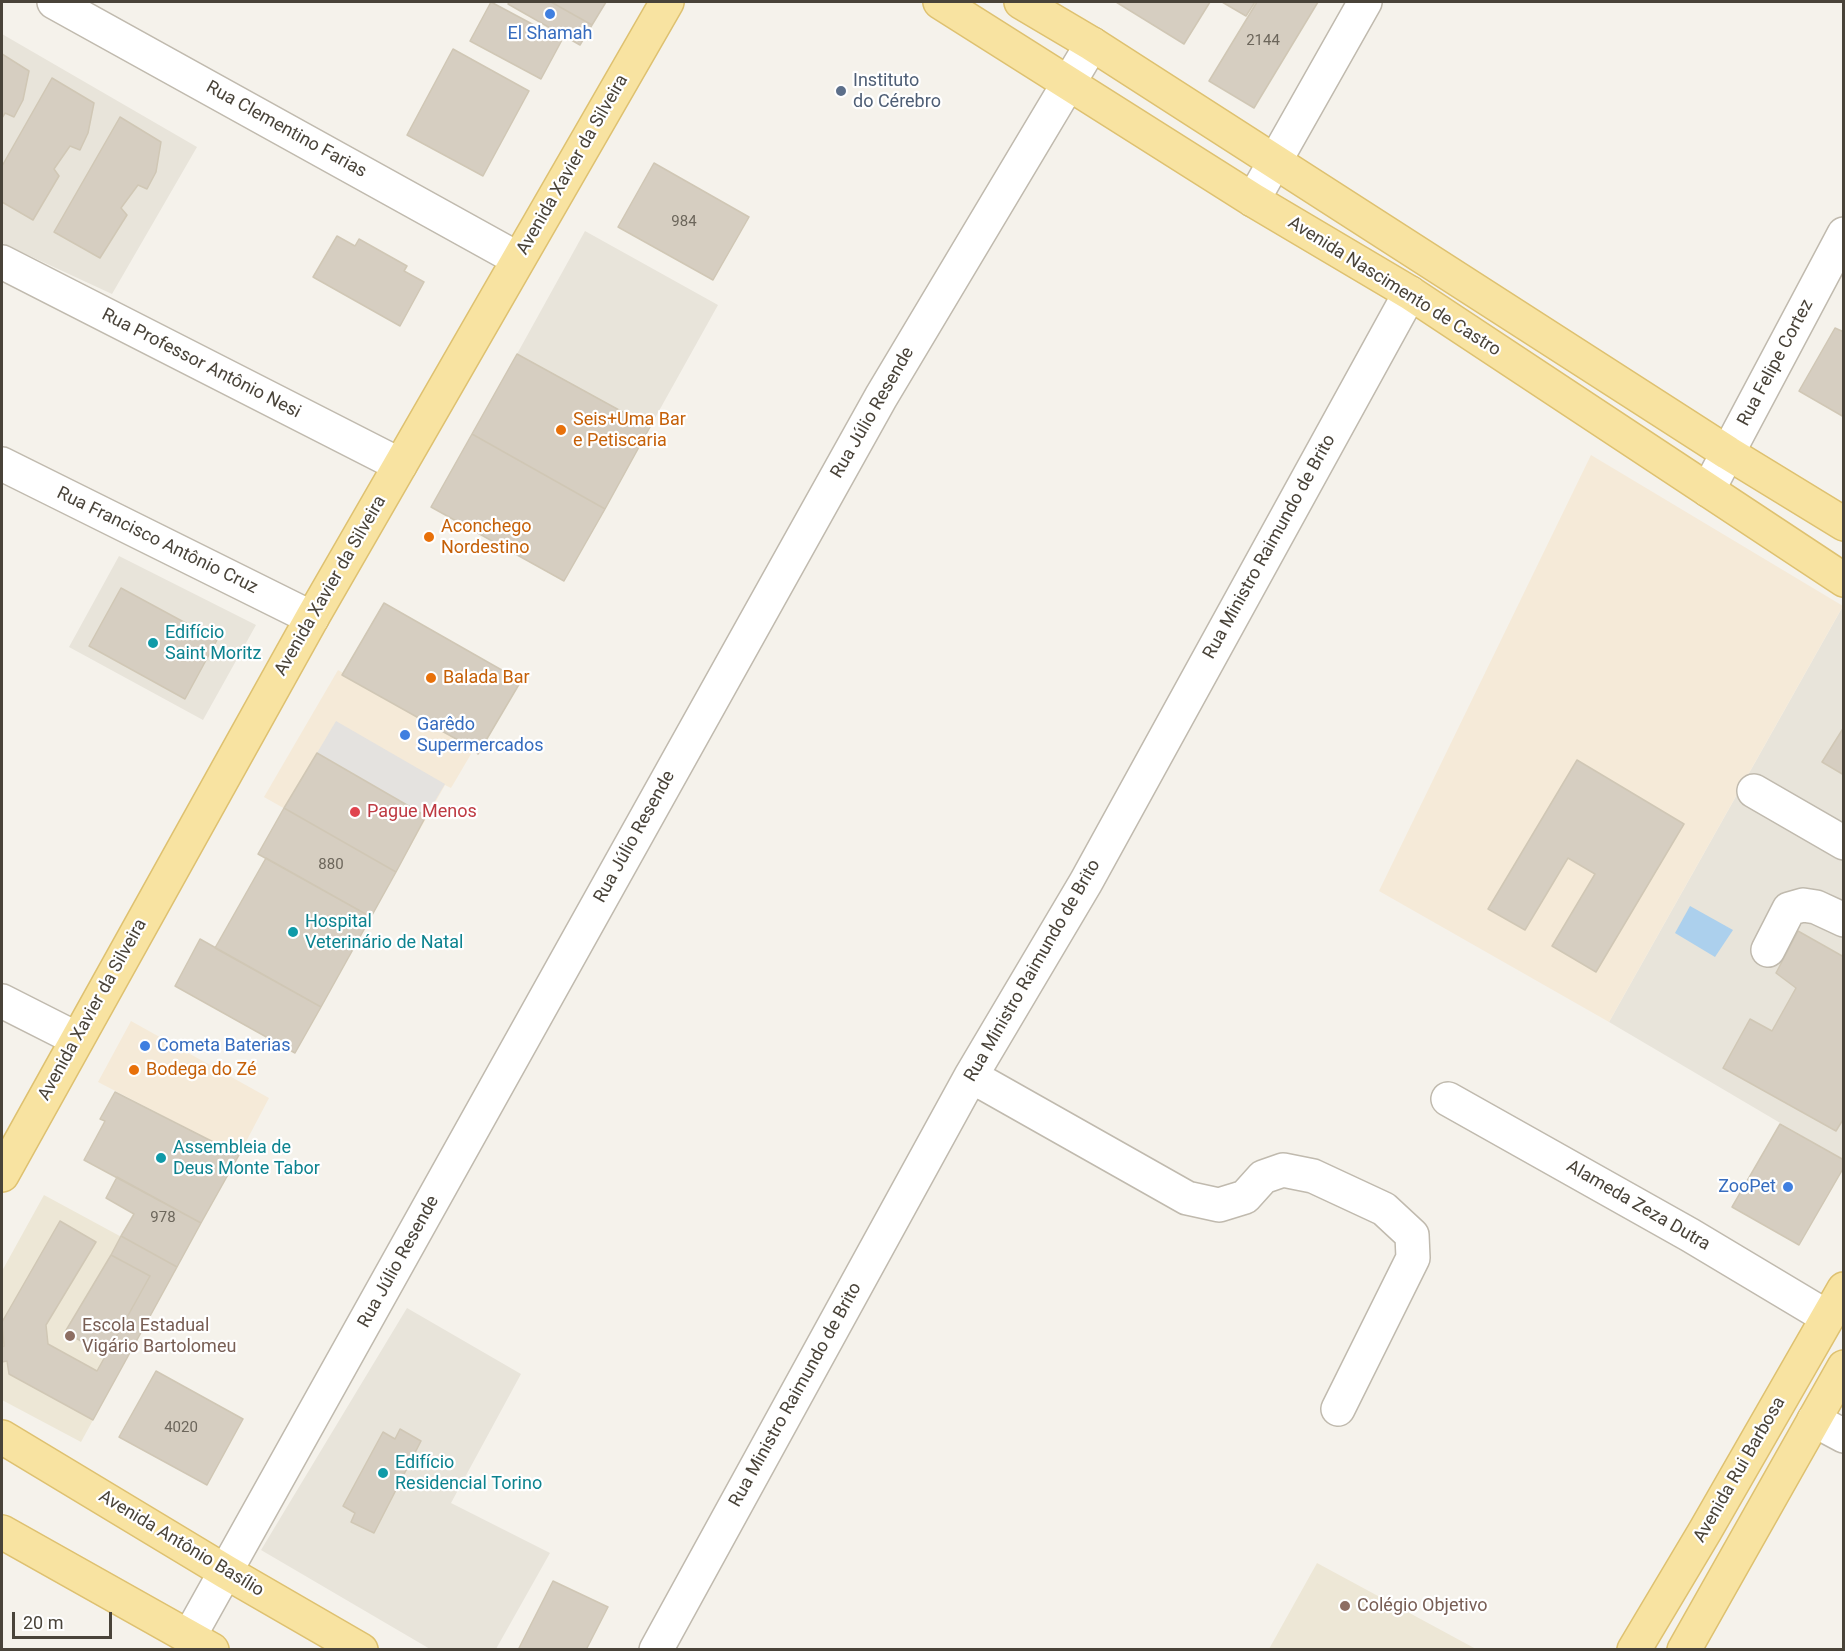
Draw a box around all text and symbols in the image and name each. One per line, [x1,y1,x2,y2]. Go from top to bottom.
marker: El Shamah [543,7,557,21]
place label: El Shamah [508,23,592,45]
house number: 2144 [1246,32,1280,50]
place label: Instituto do Cérebro [853,70,941,112]
street label: Avenida Xavier da Silveira [513,71,633,259]
street label: Rua Clementino Farias [202,77,370,183]
marker: Instituto do Cérebro [834,84,848,98]
street label: Avenida Nascimento de Castro [1284,212,1504,362]
house number: 984 [671,213,697,231]
street label: Rua Felipe Cortez [1734,296,1818,430]
street label: Rua Professor Antônio Nesi [98,304,304,424]
street label: Rua Júlio Resende [827,344,919,482]
place label: Seis+Uma Bar e Petiscaria [573,409,686,452]
marker: Seis+Uma Bar e Petiscaria [554,423,568,437]
street label: Rua Ministro Raimundo de Brito [1199,431,1341,663]
street label: Rua Francisco Antônio Cruz [53,483,261,599]
street label: Avenida Xavier da Silveira [271,492,391,680]
place label: Aconchego Nordestino [441,516,532,558]
marker: Aconchego Nordestino [422,530,436,544]
place label: Edifício Saint Moritz [165,622,261,664]
marker: Edifício Saint Moritz [146,636,160,650]
place label: Balada Bar [443,667,530,689]
marker: Balada Bar [424,671,438,685]
place label: Garêdo Supermercados [417,714,544,756]
marker: Garêdo Supermercados [398,728,412,742]
street label: Rua Júlio Resende [590,767,680,907]
place label: Pague Menos [367,801,477,823]
marker: Pague Menos [348,805,362,819]
house number: 880 [318,856,344,874]
street label: Rua Ministro Raimundo de Brito [960,856,1106,1086]
place label: Hospital Veterinário de Natal [305,911,463,954]
street label: Avenida Xavier da Silveira [34,915,152,1105]
marker: Hospital Veterinário de Natal [286,925,300,939]
place label: Cometa Baterias [157,1035,290,1057]
marker: Cometa Baterias [138,1039,152,1053]
place label: Bodega do Zé [146,1059,257,1081]
marker: Bodega do Zé [127,1063,141,1077]
place label: Assembleia de Deus Monte Tabor [173,1137,320,1180]
marker: Assembleia de Deus Monte Tabor [154,1151,168,1165]
street label: Alameda Zeza Dutra [1562,1156,1714,1256]
place label: ZooPet [1718,1176,1776,1198]
marker: ZooPet [1781,1180,1795,1194]
street label: Rua Júlio Resende [354,1192,444,1332]
house number: 978 [150,1209,176,1227]
street label: Rua Ministro Raimundo de Brito [725,1279,867,1511]
place label: Escola Estadual Vigário Bartolomeu [82,1315,236,1358]
marker: Escola Estadual Vigário Bartolomeu [63,1329,77,1343]
street label: Avenida Rui Barbosa [1689,1393,1791,1547]
house number: 4020 [164,1419,198,1437]
place label: Edifício Residencial Torino [395,1452,542,1494]
marker: Edifício Residencial Torino [376,1466,390,1480]
street label: Avenida Antônio Basílio [95,1486,267,1602]
place label: Colégio Objetivo [1357,1595,1488,1617]
marker: Colégio Objetivo [1338,1599,1352,1613]
scale bar [15,1600,116,1638]
text: 20 m [23,1612,63,1633]

